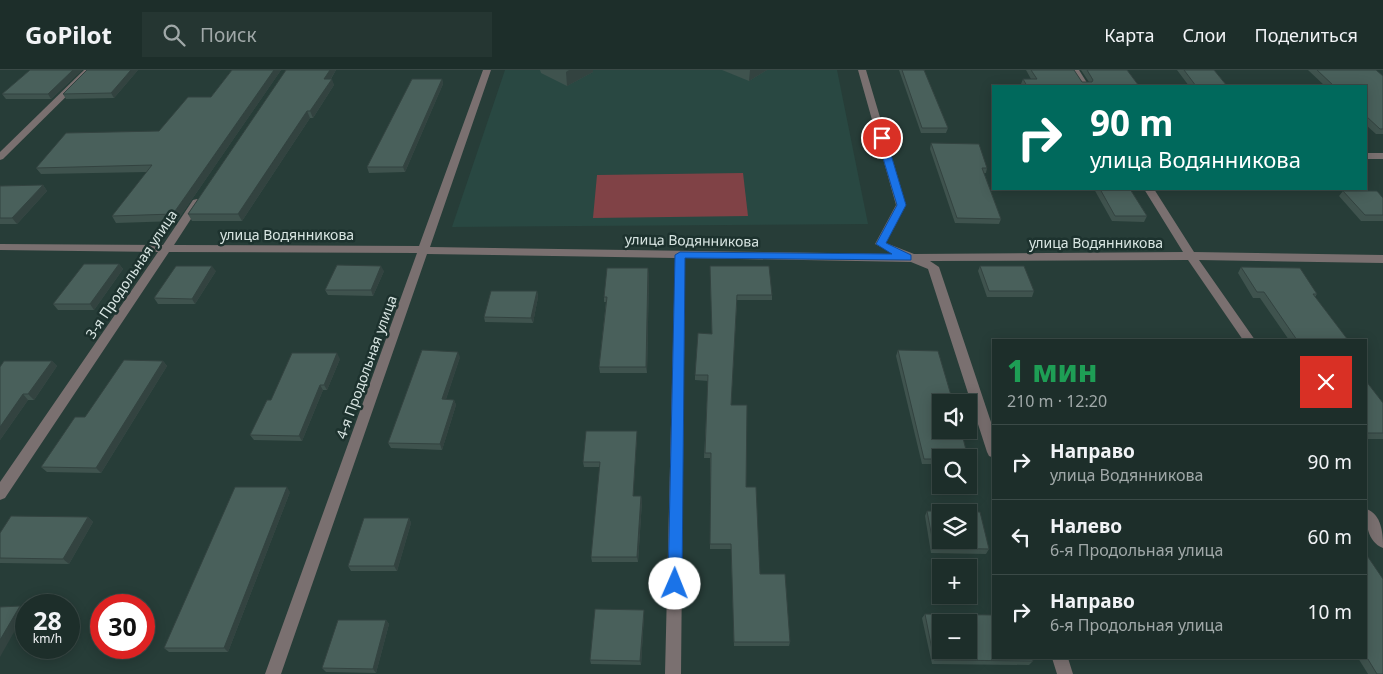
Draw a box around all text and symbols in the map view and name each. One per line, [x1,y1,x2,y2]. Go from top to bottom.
search box [142,12,492,57]
text: GoPilot [25,18,112,51]
icon: search [160,21,188,49]
text: Поиск [200,22,257,48]
text: Карта [1104,23,1154,47]
text: Слои [1182,23,1226,47]
text: Поделиться [1254,23,1358,47]
text: 90 m [1090,99,1173,146]
icon: right [1007,105,1072,170]
pin [861,117,903,159]
icon: arrive [868,124,896,152]
text: улица Водянникова [1090,144,1301,174]
street label: 3-я Продольная улица [81,206,181,342]
street label: улица Водянникова [220,225,354,244]
street label: улица Водянникова [625,229,759,251]
street label: улица Водянникова [1029,233,1163,252]
street label: 4-я Продольная улица [331,293,401,441]
text: 1 мин [1007,350,1098,391]
button: close [1300,356,1352,408]
text: 210 m · 12:20 [1007,390,1107,412]
map controls [932,394,977,659]
button: sound [932,394,977,439]
text: Направо [1050,438,1135,464]
icon: right [1007,448,1035,476]
button: search [932,449,977,494]
text: 90 m [1308,449,1352,475]
text: улица Водянникова [1050,464,1203,486]
button: layers [932,504,977,549]
text: Налево [1050,513,1122,539]
icon: left [1007,523,1035,551]
text: 60 m [1308,524,1352,550]
text: 6-я Продольная улица [1050,539,1223,561]
position arrow [648,557,700,609]
button: + [932,559,977,604]
text: Направо [1050,588,1135,614]
speed limit sign: 30 [90,594,155,659]
icon: right [1007,598,1035,626]
text: 10 m [1308,599,1352,625]
text: 28 [33,603,62,637]
button: − [932,614,977,659]
text: 6-я Продольная улица [1050,614,1223,636]
text: km/h [33,630,62,647]

